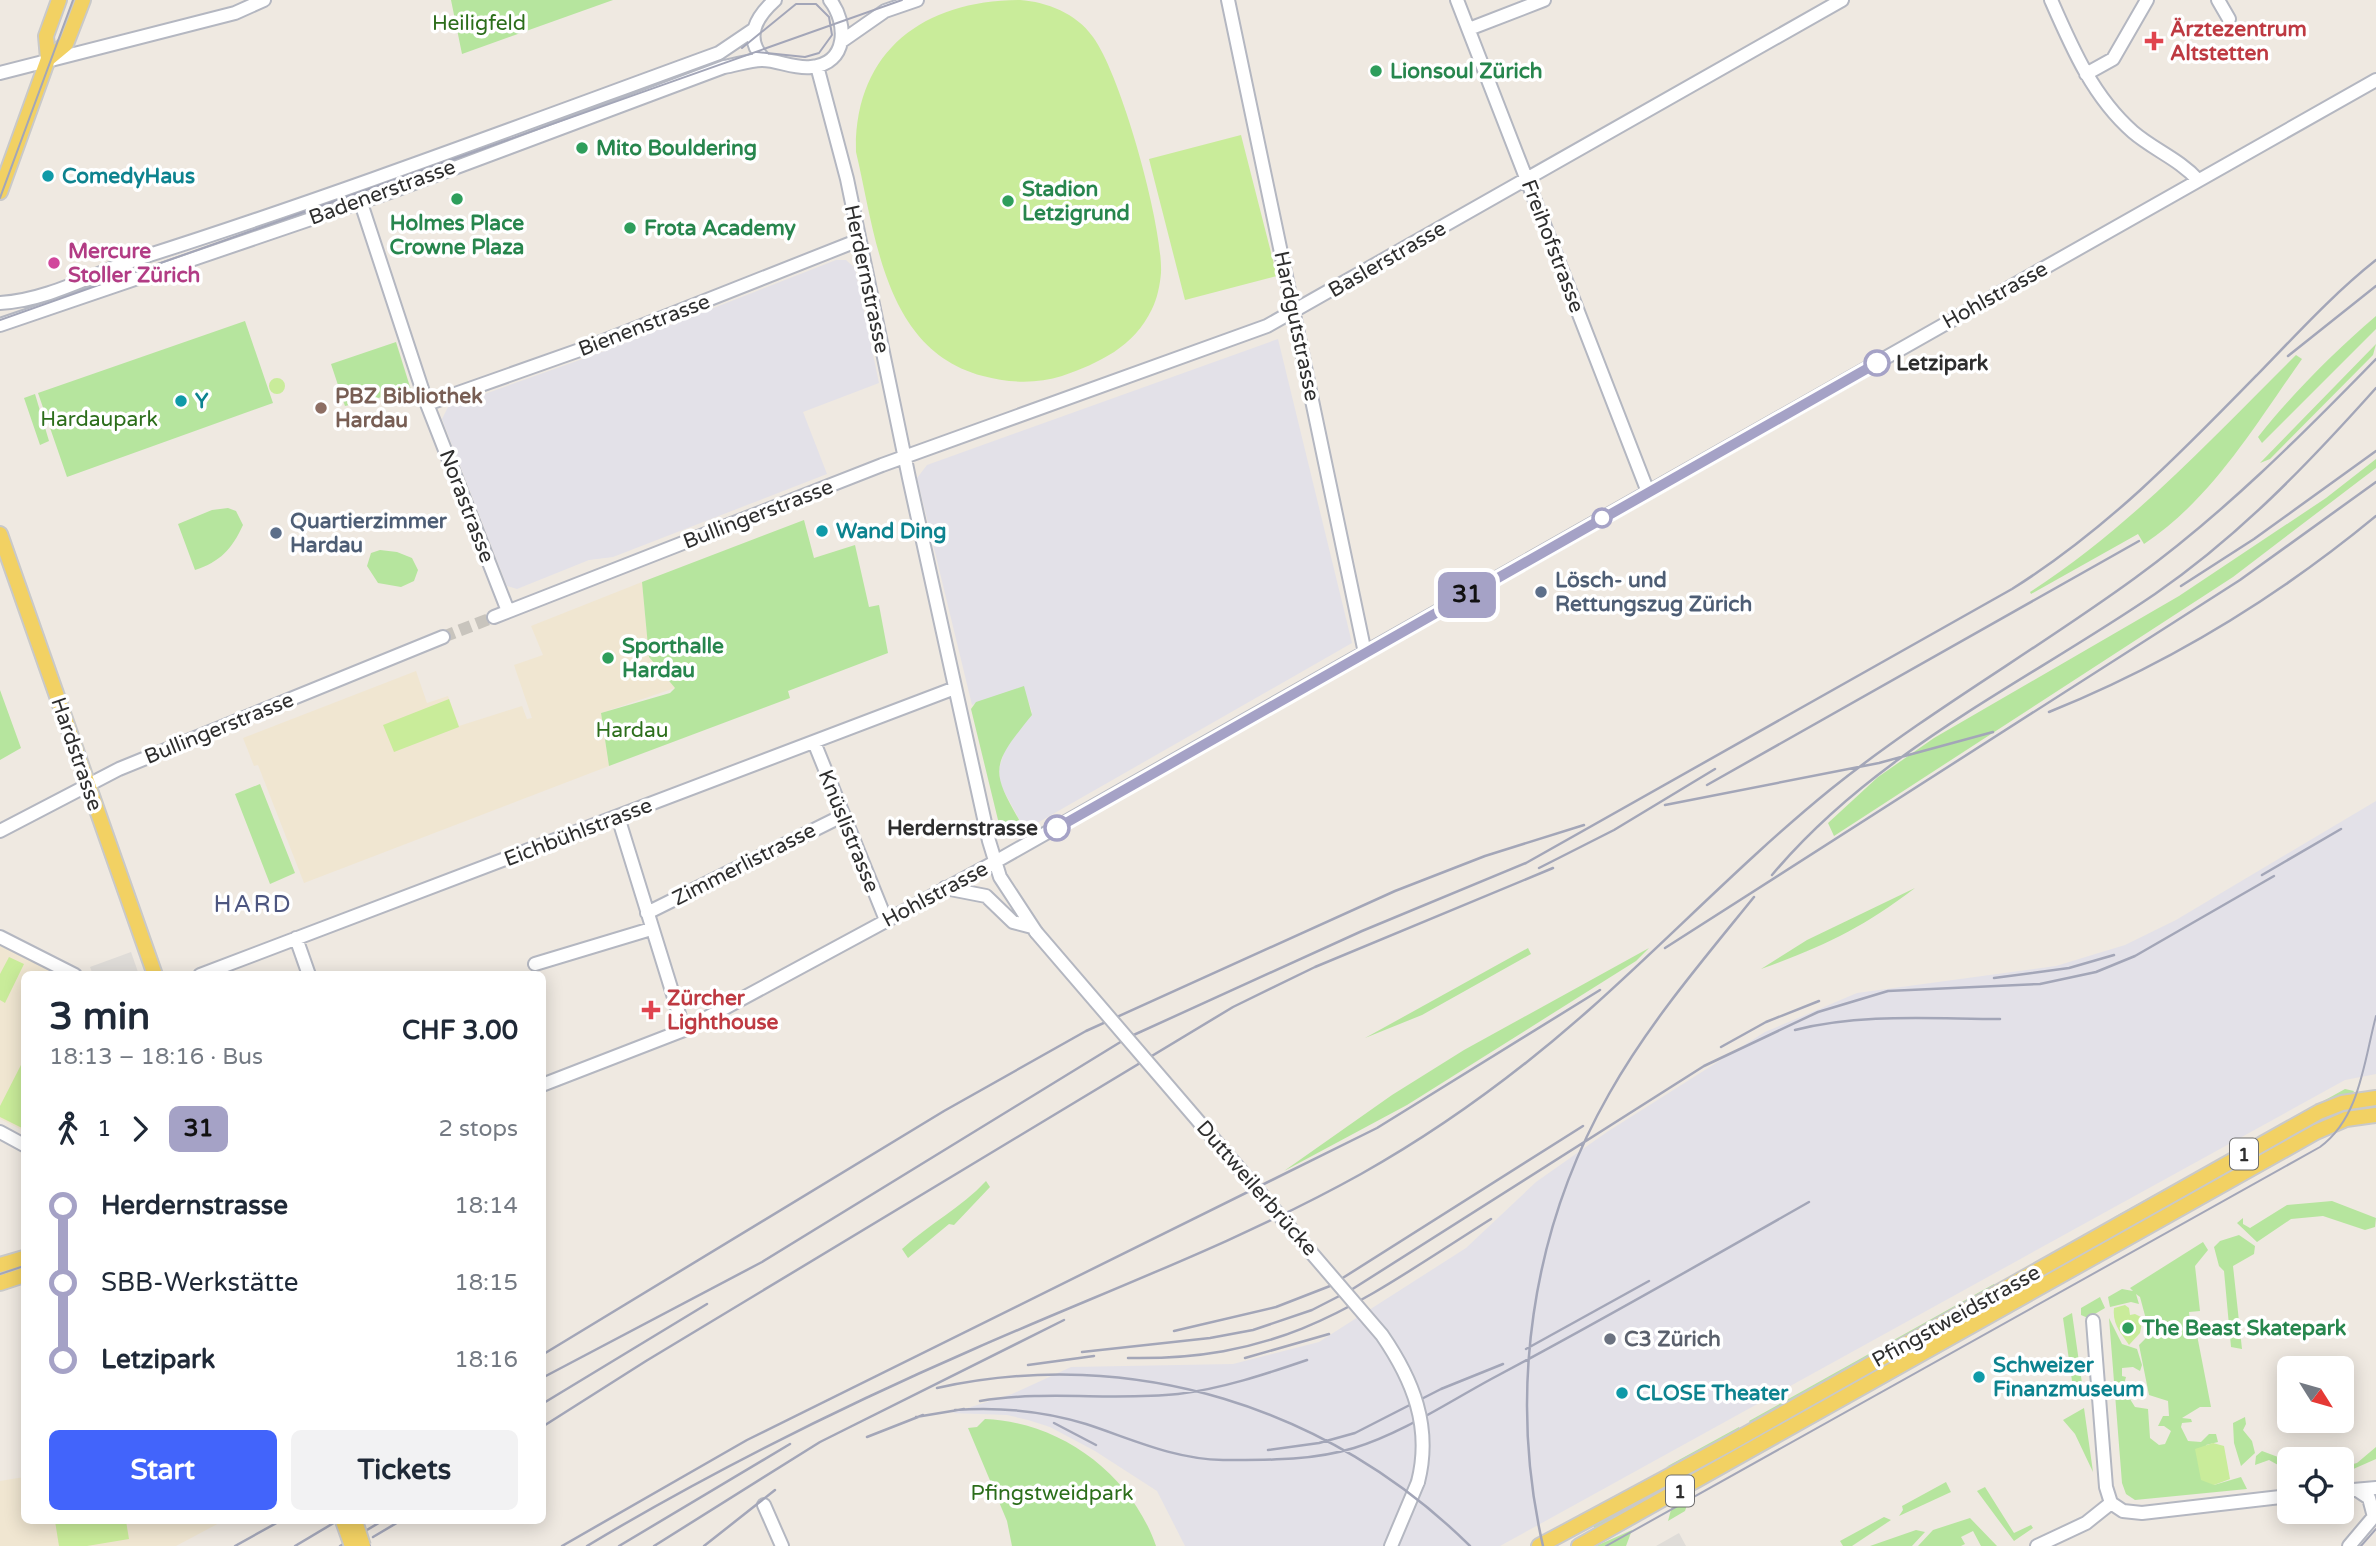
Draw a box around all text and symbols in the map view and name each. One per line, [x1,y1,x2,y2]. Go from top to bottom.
park label: Heiligfeld [432,11,526,36]
place label: Ärztezentrum Altstetten [2170,17,2307,66]
marker: Ärztezentrum Altstetten [2144,31,2164,51]
place label: Lionsoul Zürich [1390,59,1543,84]
marker: Lionsoul Zürich [1368,63,1384,79]
place label: Mito Bouldering [596,136,757,161]
marker: Mito Bouldering [574,140,590,156]
street label: Badenerstrasse [305,154,459,231]
place label: ComedyHaus [62,164,195,189]
marker: ComedyHaus [40,168,56,184]
street label: Freihofstrasse [1516,176,1589,316]
place label: Stadion Letzigrund [1022,177,1130,226]
marker: Holmes Place Crowne Plaza [449,191,465,207]
marker: Stadion Letzigrund [1000,193,1016,209]
street label: Herdernstrasse [839,203,894,356]
place label: Holmes Place Crowne Plaza [390,211,524,260]
place label: Frota Academy [644,216,797,241]
street label: Baslerstrasse [1324,216,1451,303]
marker: Frota Academy [622,220,638,236]
place label: Mercure Stoller Zürich [68,239,200,288]
street label: Hardgutstrasse [1268,249,1325,403]
marker: Mercure Stoller Zürich [46,255,62,271]
street label: Hohlstrasse [1938,256,2052,335]
street label: Bienenstrasse [575,289,714,362]
marker: Letzipark [1864,350,1890,376]
place label: Letzipark [1896,351,1989,376]
place label: PBZ Bibliothek Hardau [335,384,483,433]
place label: Y [195,389,209,414]
marker: Y [173,393,189,409]
marker: PBZ Bibliothek Hardau [313,400,329,416]
park label: Hardaupark [40,407,158,432]
street label: Norastrasse [434,446,500,566]
street label: Bullingerstrasse [680,474,837,555]
unlabelled marker [1592,508,1612,528]
place label: Quartierzimmer Hardau [290,509,448,558]
place label: Wand Ding [836,519,947,544]
marker: Wand Ding [814,523,830,539]
marker: Quartierzimmer Hardau [268,525,284,541]
place label: Lösch- und Rettungszug Zürich [1555,568,1752,617]
line badge: 31 [1436,572,1498,618]
text: 31 [1452,580,1482,609]
marker: Lösch- und Rettungszug Zürich [1533,584,1549,600]
place label: Sporthalle Hardau [622,634,724,683]
marker: Sporthalle Hardau [600,650,616,666]
street label: Bullingerstrasse [141,687,298,770]
street label: Hardstrasse [45,694,108,814]
park label: Hardau [595,718,669,743]
street label: Knüslistrasse [813,766,885,896]
street label: Eichbühlstrasse [501,793,656,872]
marker: Herdernstrasse [1044,815,1070,841]
place label: Herdernstrasse [887,816,1038,841]
street label: Zimmerlistrasse [668,818,820,911]
street label: Hohlstrasse [878,856,993,933]
district label: HARD [213,890,293,919]
place label: Zürcher Lighthouse [667,986,779,1035]
text: 3 min [49,994,150,1040]
marker: Zürcher Lighthouse [641,1000,661,1020]
text: CHF 3.00 [402,1015,518,1046]
text: 18:13 – 18:16 · Bus [49,1043,263,1071]
icon: walk [49,1110,87,1148]
icon: forward [121,1110,159,1148]
text: 31 [183,1114,214,1143]
text: 1 [97,1115,111,1143]
text: 2 stops [438,1115,518,1143]
street label: Duttweilerbrücke [1191,1115,1322,1261]
road number: 1 [2230,1138,2258,1170]
text: Herdernstrasse [101,1190,288,1221]
text: 18:14 [454,1192,518,1220]
street label: Pfingstweidstrasse [1868,1260,2045,1373]
text: SBB-Werkstätte [101,1267,299,1298]
text: 18:15 [454,1269,518,1297]
place label: The Beast Skatepark [2141,1316,2347,1341]
marker: The Beast Skatepark [2120,1320,2136,1336]
place label: C3 Zürich [1624,1327,1721,1352]
marker: C3 Zürich [1602,1331,1618,1347]
text: Letzipark [101,1344,215,1375]
text: 18:16 [454,1346,518,1374]
place label: Schweizer Finanzmuseum [1993,1353,2145,1402]
north arrow [2277,1356,2354,1433]
map controls [2277,1356,2354,1524]
marker: Schweizer Finanzmuseum [1971,1369,1987,1385]
place label: CLOSE Theater [1636,1381,1789,1406]
marker: CLOSE Theater [1614,1385,1630,1401]
button: Start [49,1430,277,1510]
button: Tickets [291,1430,518,1510]
button: locate [2277,1447,2354,1524]
road number: 1 [1666,1476,1694,1506]
park label: Pfingstweidpark [971,1481,1133,1506]

